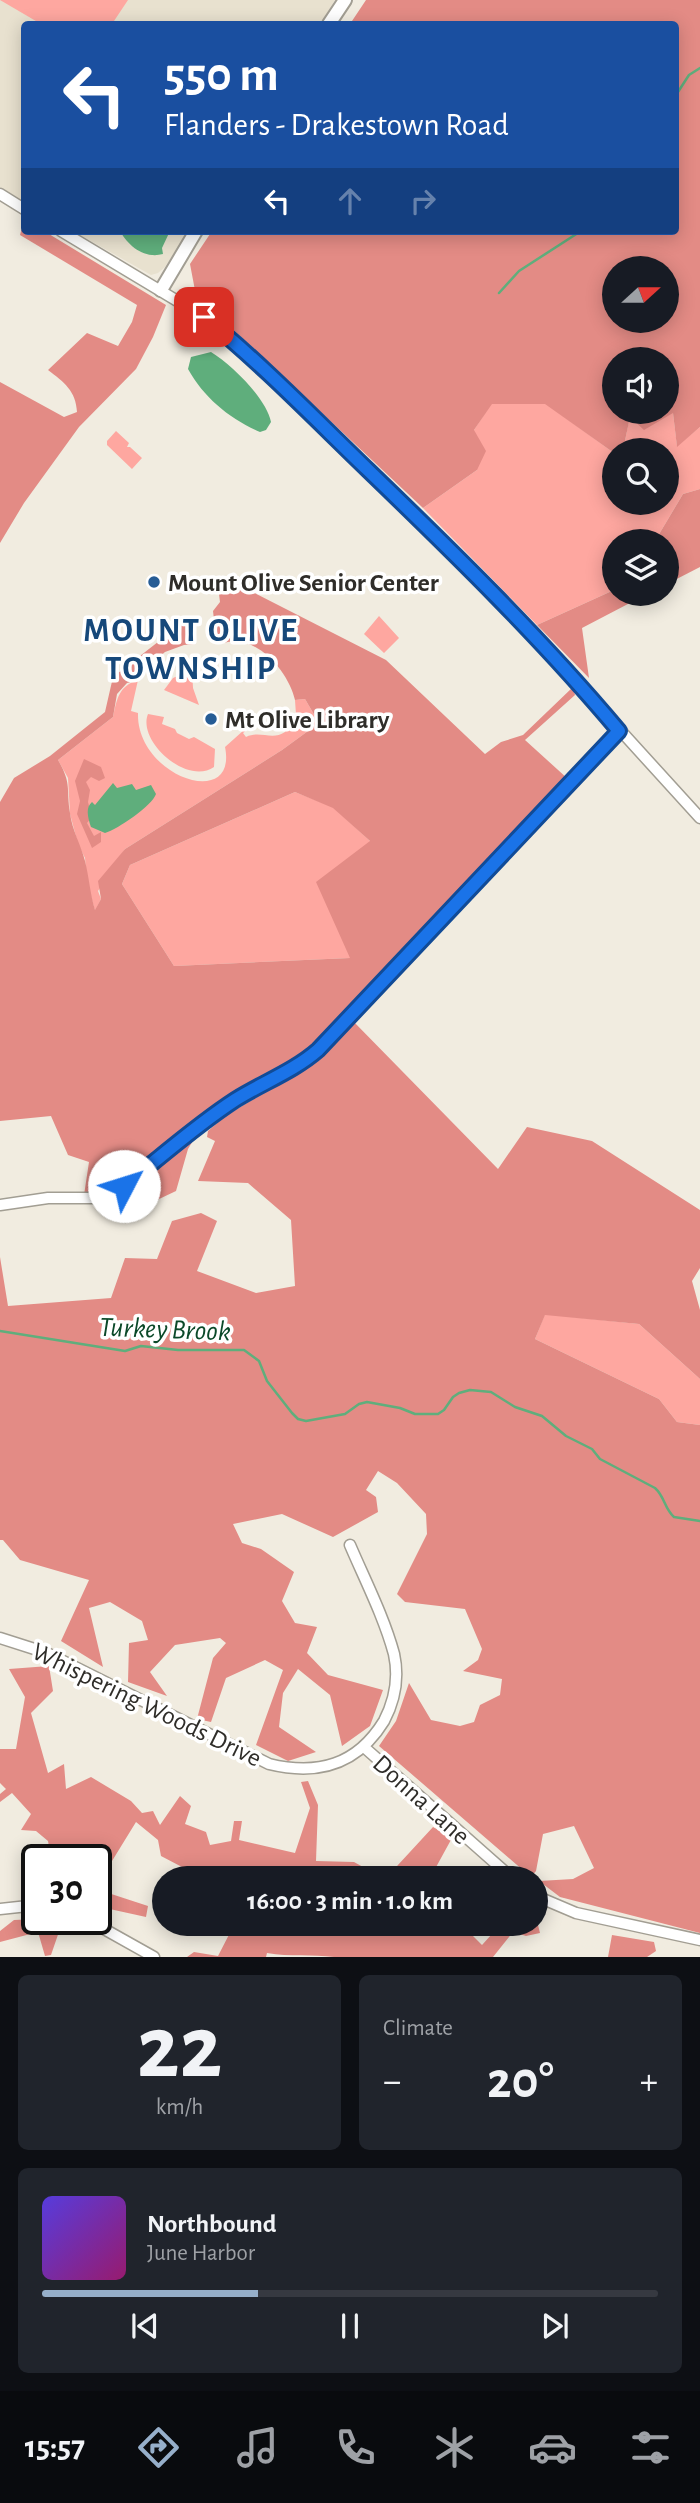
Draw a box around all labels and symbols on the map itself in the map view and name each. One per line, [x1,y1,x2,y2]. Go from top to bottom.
north arrow [602,256,679,332]
pin [174,287,234,347]
place label: Mount Olive Senior Center [168,570,439,596]
marker: Mount Olive Senior Center [146,574,162,590]
district label: MOUNT OLIVE TOWNSHIP [83,615,299,686]
place label: Mt Olive Library [225,707,390,733]
marker: Mt Olive Library [203,711,219,727]
position arrow [87,1149,161,1223]
water label: Turkey Brook [99,1314,231,1346]
street label: Whispering Woods Drive [28,1638,265,1772]
street label: Donna Lane [368,1750,475,1850]
speed limit sign: 30 [21,1844,112,1935]

